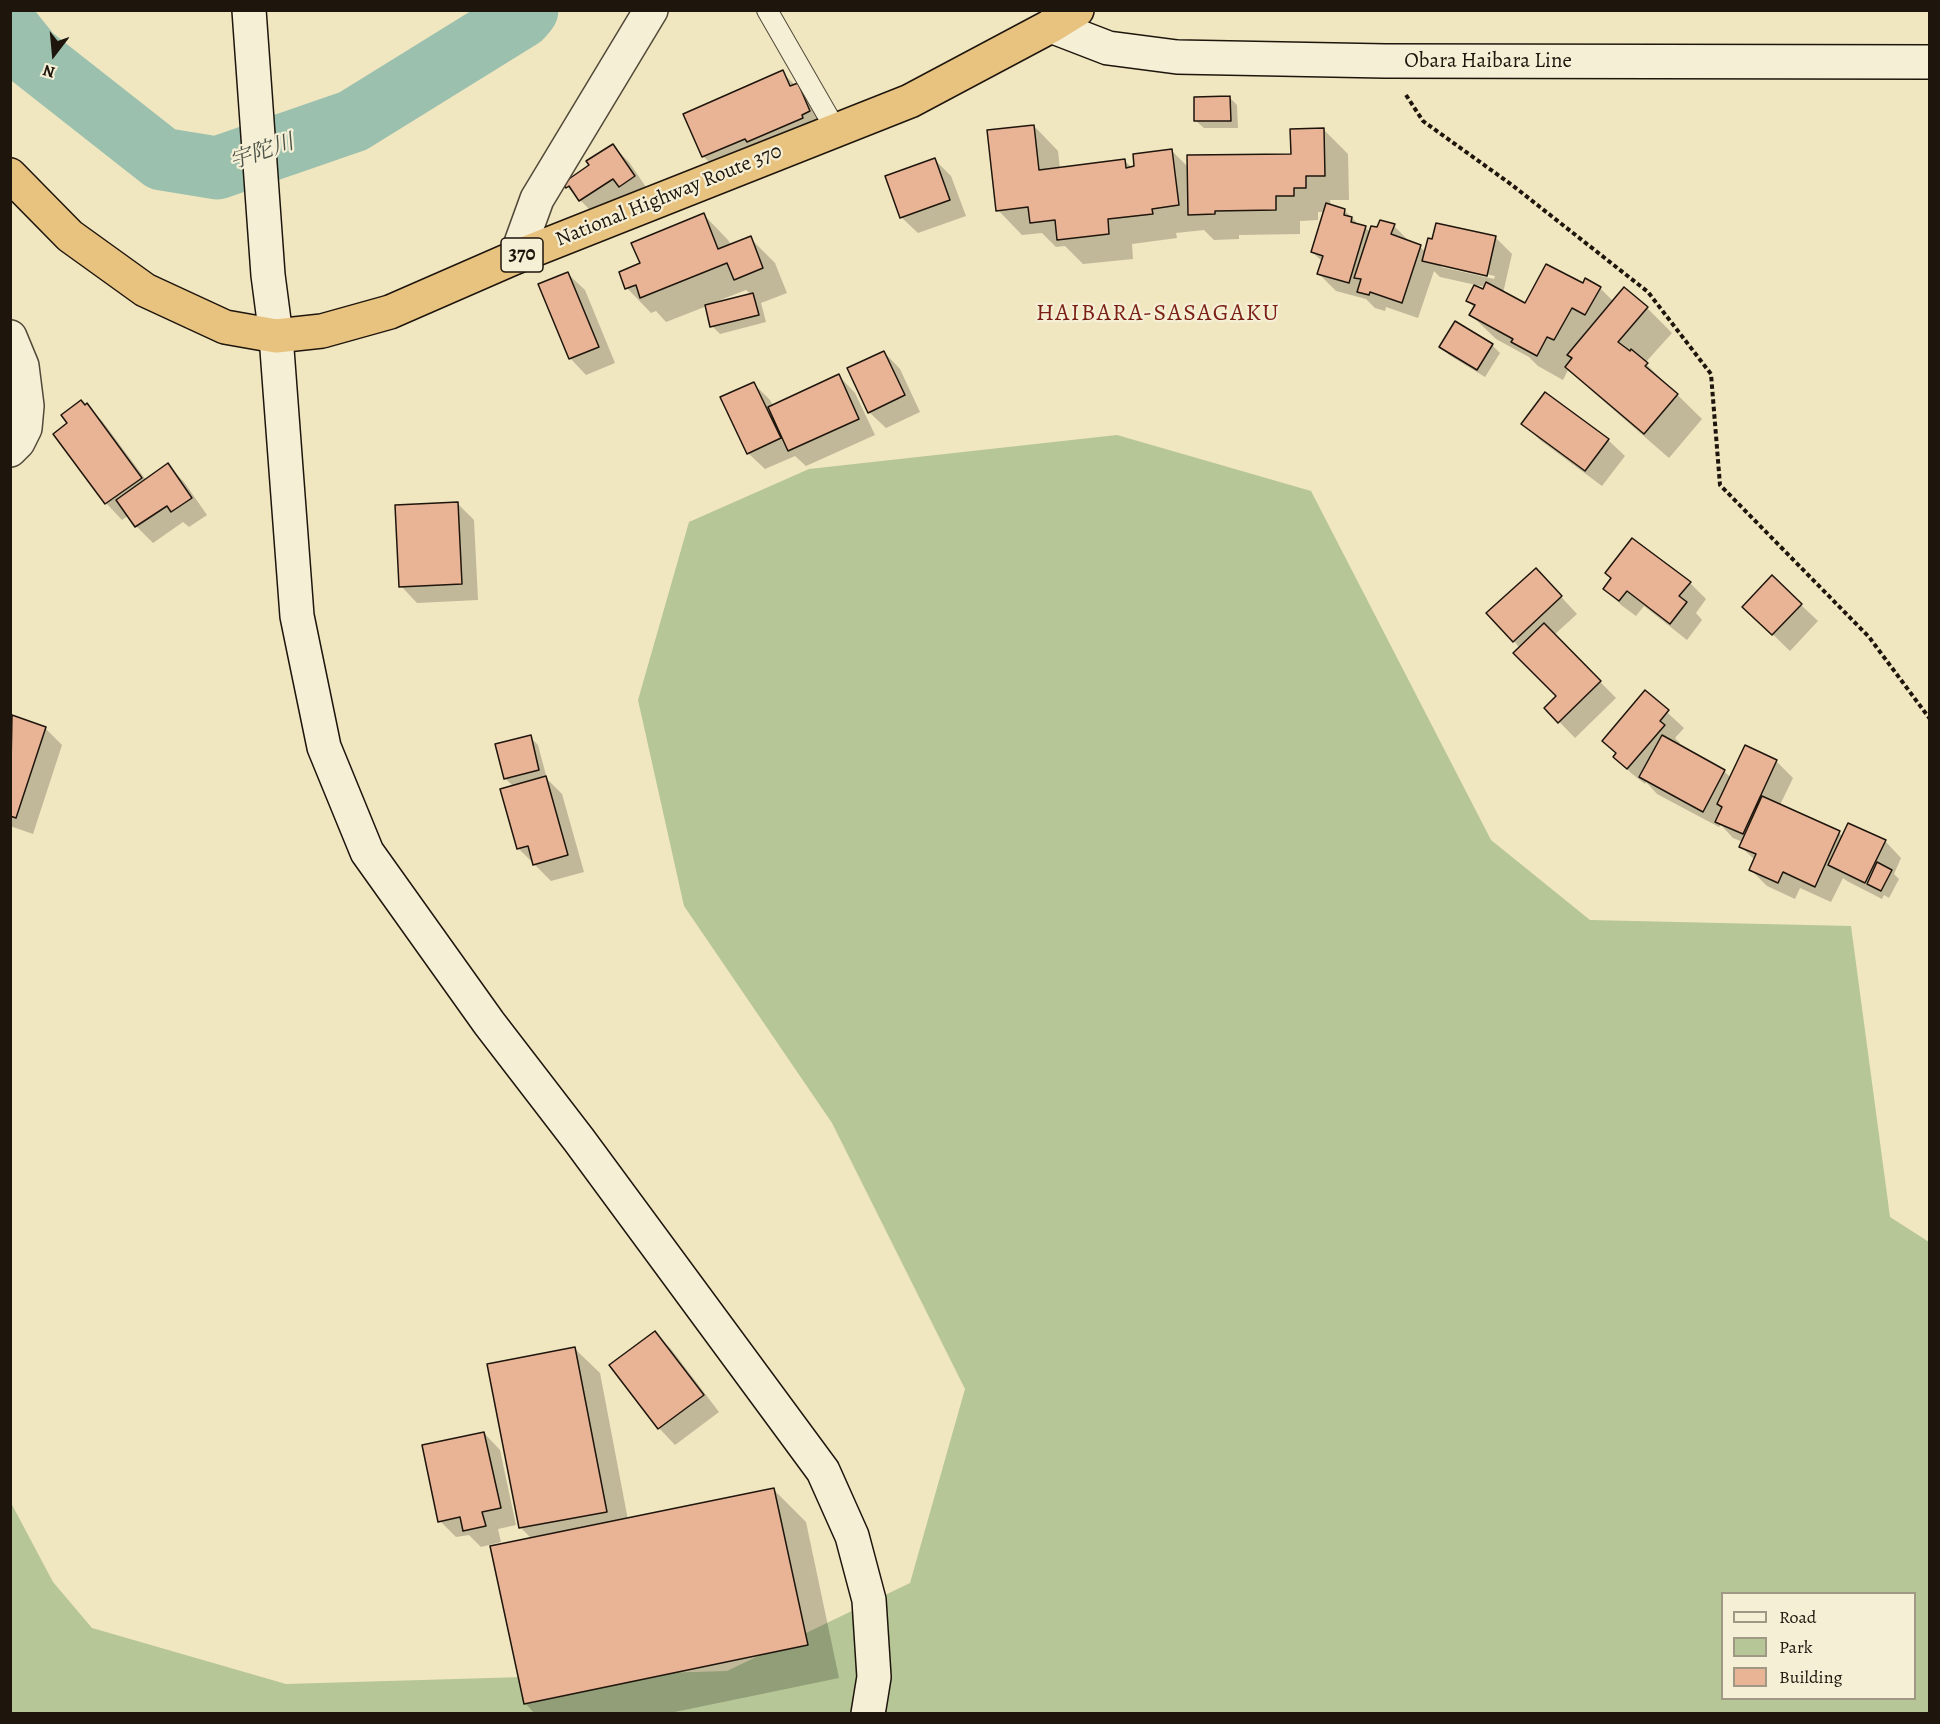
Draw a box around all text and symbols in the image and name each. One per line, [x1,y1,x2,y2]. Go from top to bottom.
north arrow [24,24,84,84]
street label: Obara Haibara Line [1404,49,1572,75]
text: N [40,59,58,83]
water label: 宇陀川 [227,130,297,176]
street label: National Highway Route 370 [552,139,786,253]
road number: 370 [501,238,543,272]
district label: HAIBARA-SASAGAKU [1036,300,1280,328]
legend [1721,1592,1916,1700]
text: Road [1779,1605,1816,1629]
text: Park [1779,1635,1813,1659]
text: Building [1779,1665,1843,1689]

